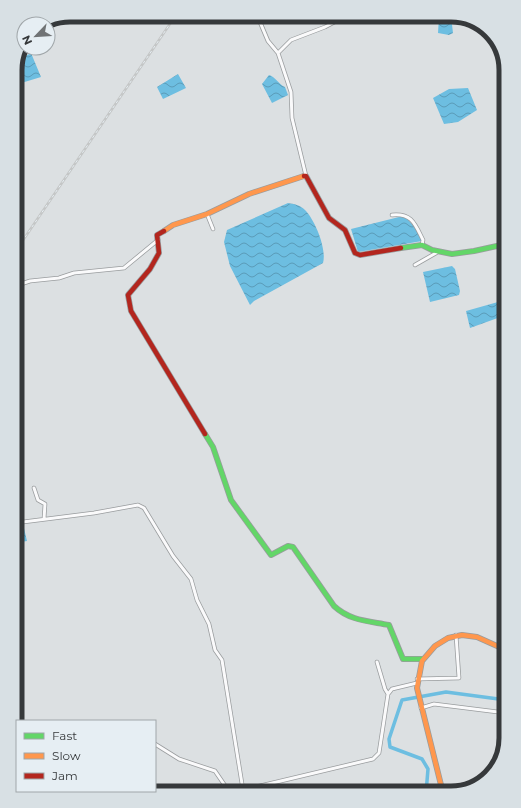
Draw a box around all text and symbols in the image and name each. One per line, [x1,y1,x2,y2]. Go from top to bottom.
north arrow [16,16,56,56]
text: N [19,33,35,47]
legend [16,720,156,792]
text: Fast [52,728,77,743]
text: Slow [52,748,81,763]
text: Jam [51,768,78,783]

